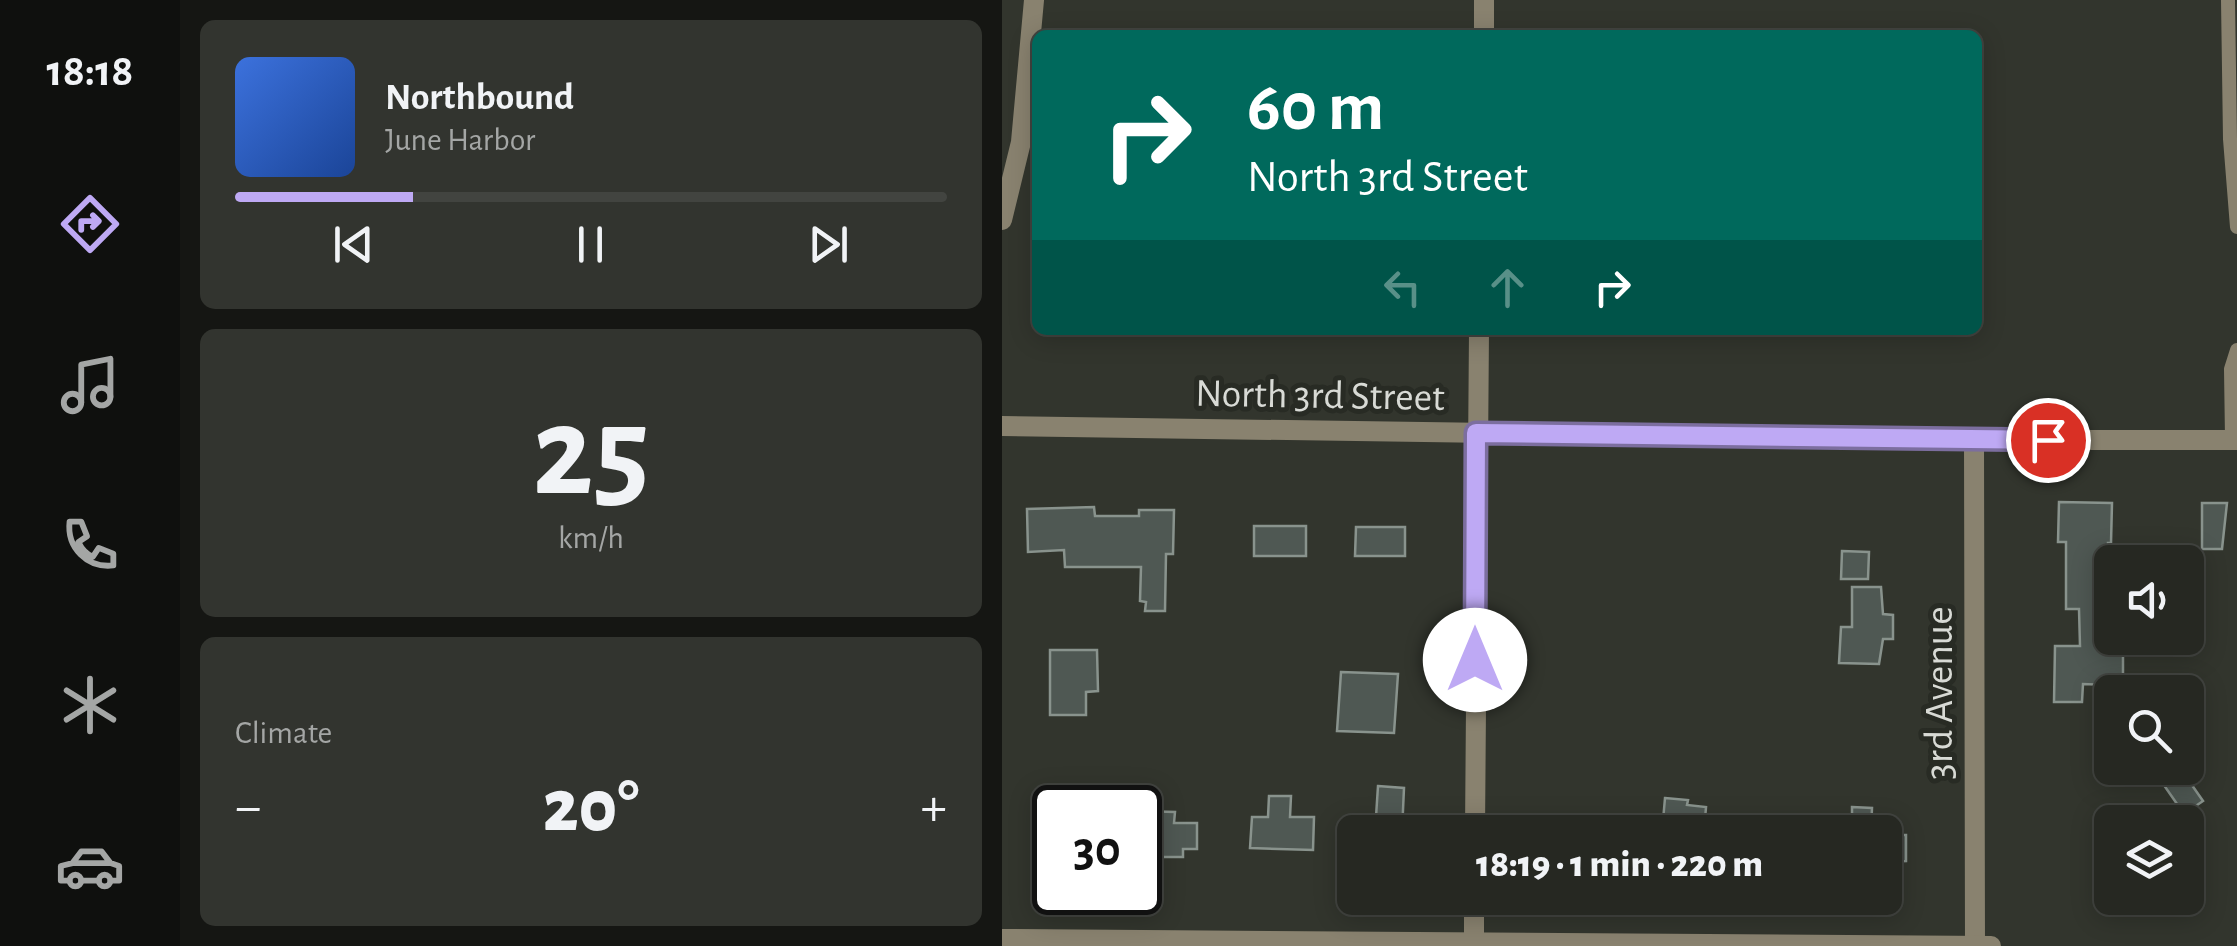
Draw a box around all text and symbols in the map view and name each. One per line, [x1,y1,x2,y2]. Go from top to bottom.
text: 18:18 [46,49,134,94]
icon: right [1082,70,1212,200]
text: 60 m [1247,73,1384,143]
text: Northbound [385,79,574,117]
text: June Harbor [385,124,535,156]
text: North 3rd Street [1247,155,1528,200]
icon: directions [55,189,125,259]
icon: previous [326,217,381,272]
icon: pause [563,217,618,272]
icon: next [801,217,856,272]
icon: left [1375,260,1430,315]
icon: ahead [1480,260,1535,315]
icon: right [1585,260,1640,315]
icon: music [55,350,125,420]
street label: North 3rd Street [1195,374,1445,418]
text: 25 [532,389,650,519]
pin [2006,398,2091,483]
icon: arrive [2021,413,2076,468]
icon: phone [55,510,125,580]
text: km/h [558,522,624,554]
map controls [2094,545,2204,915]
button: sound [2094,545,2204,655]
street label: 3rd Avenue [1920,606,1960,780]
position arrow [1423,608,1527,712]
icon: climate [55,670,125,740]
button: search [2094,675,2204,785]
text: Climate [235,717,332,749]
text: 20° [543,770,639,845]
text: − [235,780,261,835]
text: + [921,780,947,835]
speed limit sign: 30 [1032,785,1162,915]
button: layers [2094,805,2204,915]
icon: car [55,831,125,901]
text: 18:19 · 1 min · 220 m [1476,846,1763,884]

